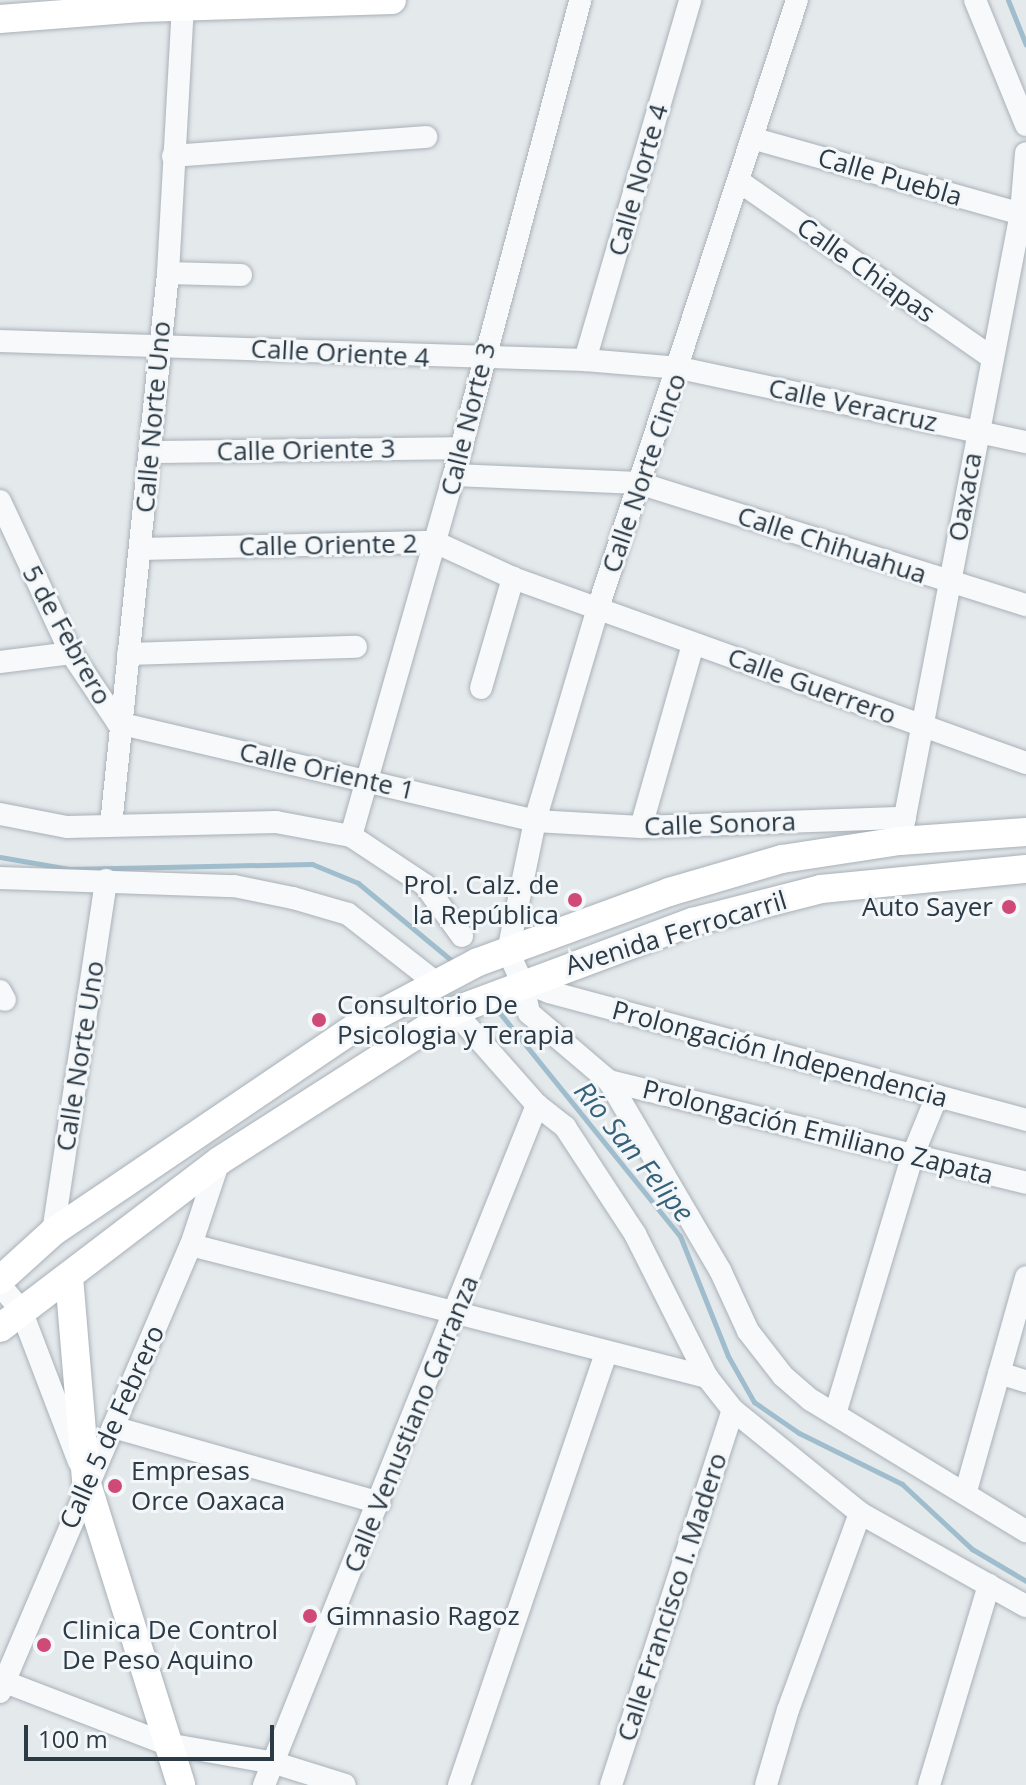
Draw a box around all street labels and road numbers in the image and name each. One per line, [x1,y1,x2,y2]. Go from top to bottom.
street label: Calle Norte 4 [601,100,675,260]
street label: Calle Puebla [814,142,966,212]
street label: Calle Chiapas [791,211,941,329]
street label: Calle Norte Uno [129,320,177,514]
street label: Calle Oriente 4 [250,333,430,373]
street label: Calle Norte 3 [434,339,502,499]
street label: Calle Norte Cinco [595,369,693,577]
street label: Calle Veracruz [766,372,940,438]
street label: Calle Oriente 3 [216,433,396,467]
street label: Oaxaca [942,450,988,544]
street label: Calle Chihuahua [734,500,930,590]
street label: Calle Oriente 2 [238,528,418,562]
street label: 5 de Febrero [16,560,118,710]
street label: Calle Guerrero [724,641,900,731]
street label: Calle Oriente 1 [236,736,418,806]
street label: Calle Sonora [644,806,796,842]
street label: Avenida Ferrocarril [562,884,790,982]
street label: Calle Norte Uno [50,959,110,1153]
street label: Prolongación Independencia [609,994,951,1114]
street label: Prolongación Emiliano Zapata [639,1073,997,1191]
street label: Calle Venustiano Carranza [337,1271,485,1577]
street label: Calle 5 de Febrero [53,1320,171,1534]
street label: Calle Francisco I. Madero [611,1449,733,1745]

